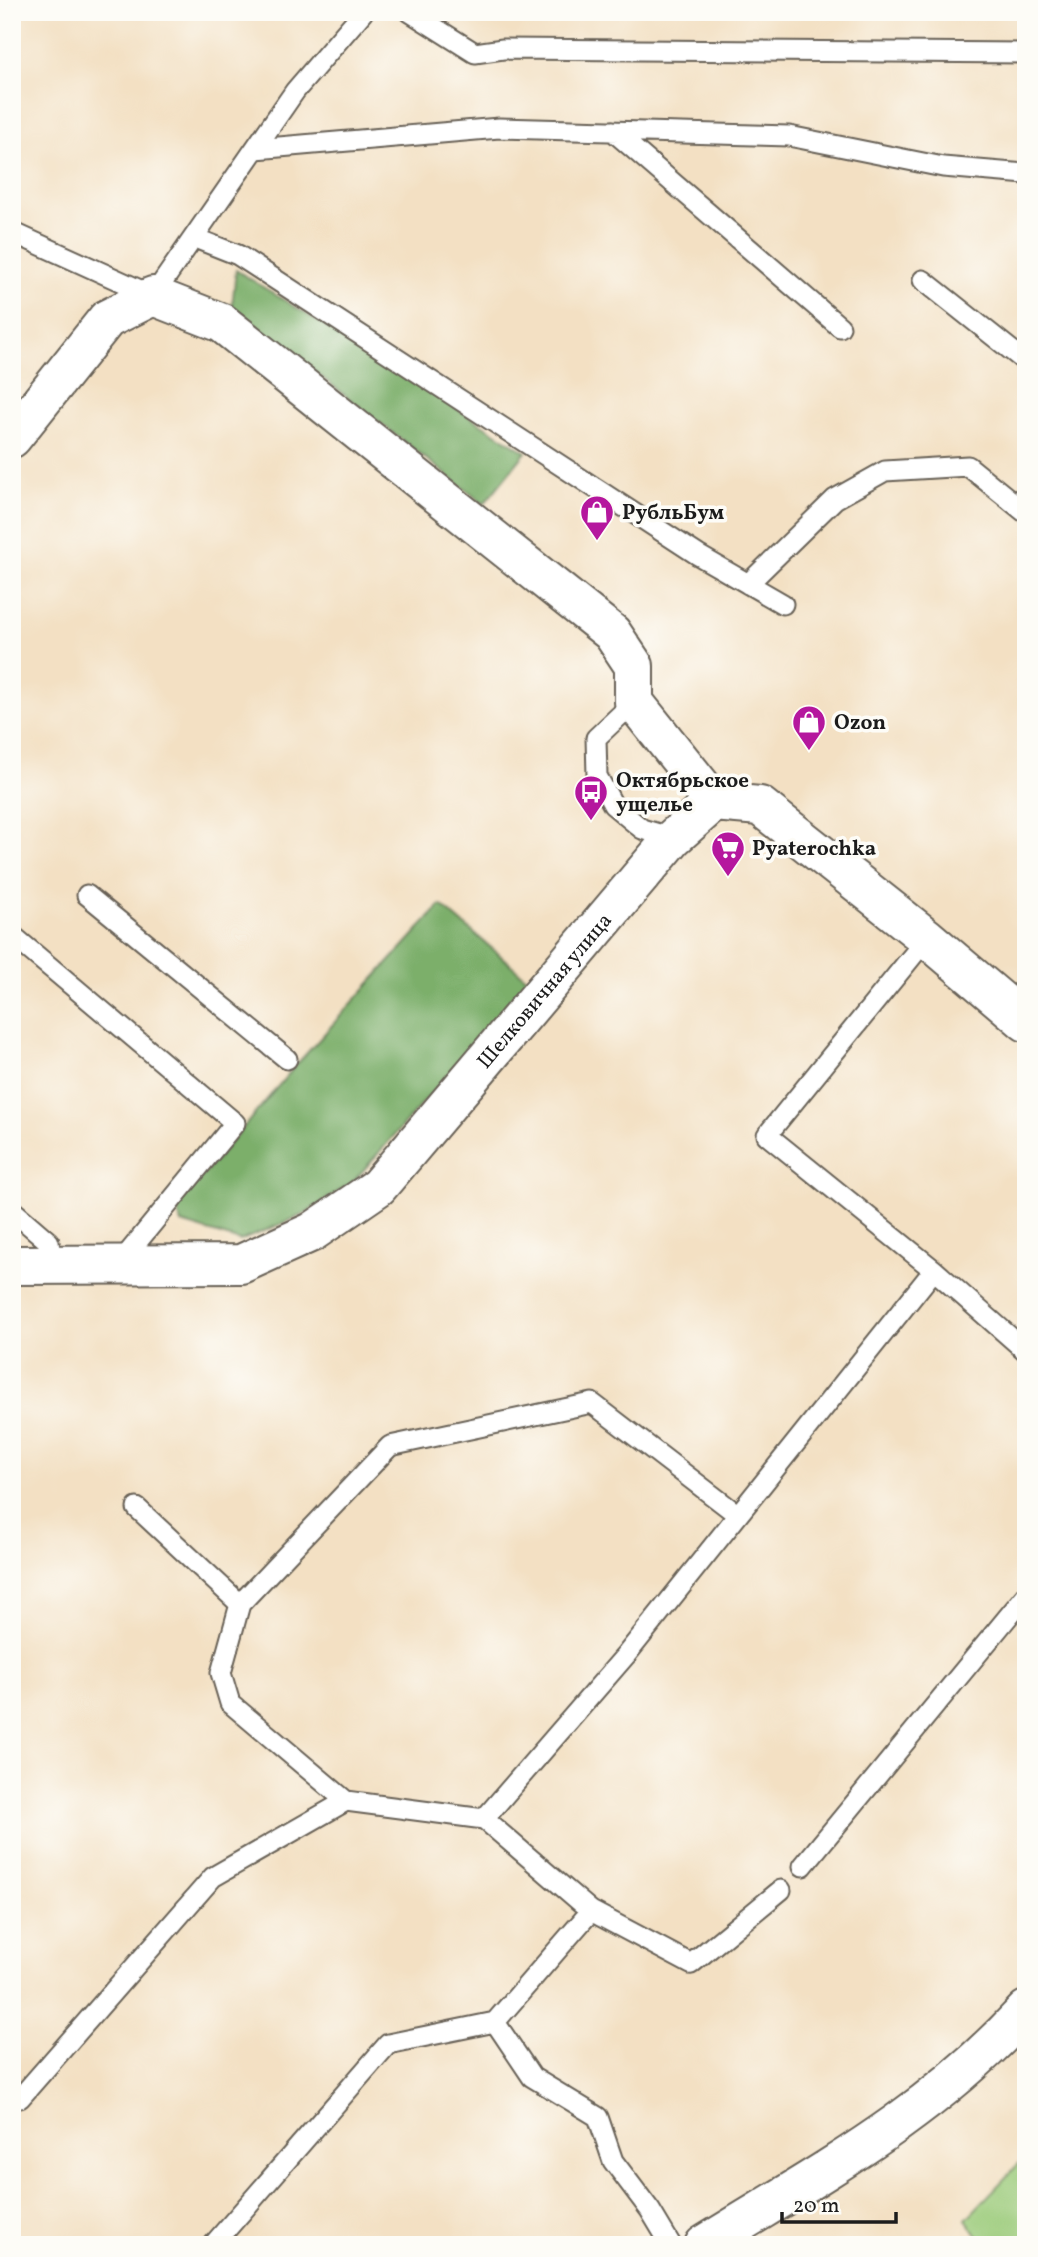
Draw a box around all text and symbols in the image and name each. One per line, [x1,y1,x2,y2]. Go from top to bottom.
shop icon: РубльБум [578,493,616,542]
place label: РубльБум [622,499,724,528]
shop icon: Ozon [790,703,828,752]
place label: Ozon [834,709,886,738]
place label: Октябрьское ущелье [616,767,749,820]
bus stop icon: Октябрьское ущелье [572,773,610,822]
supermarket icon: Pyaterochka [709,829,747,878]
place label: Pyaterochka [752,835,876,864]
street label: Шелковичная улица [471,907,619,1076]
scale bar [782,2180,896,2224]
text: 20 m [793,2192,839,2221]

